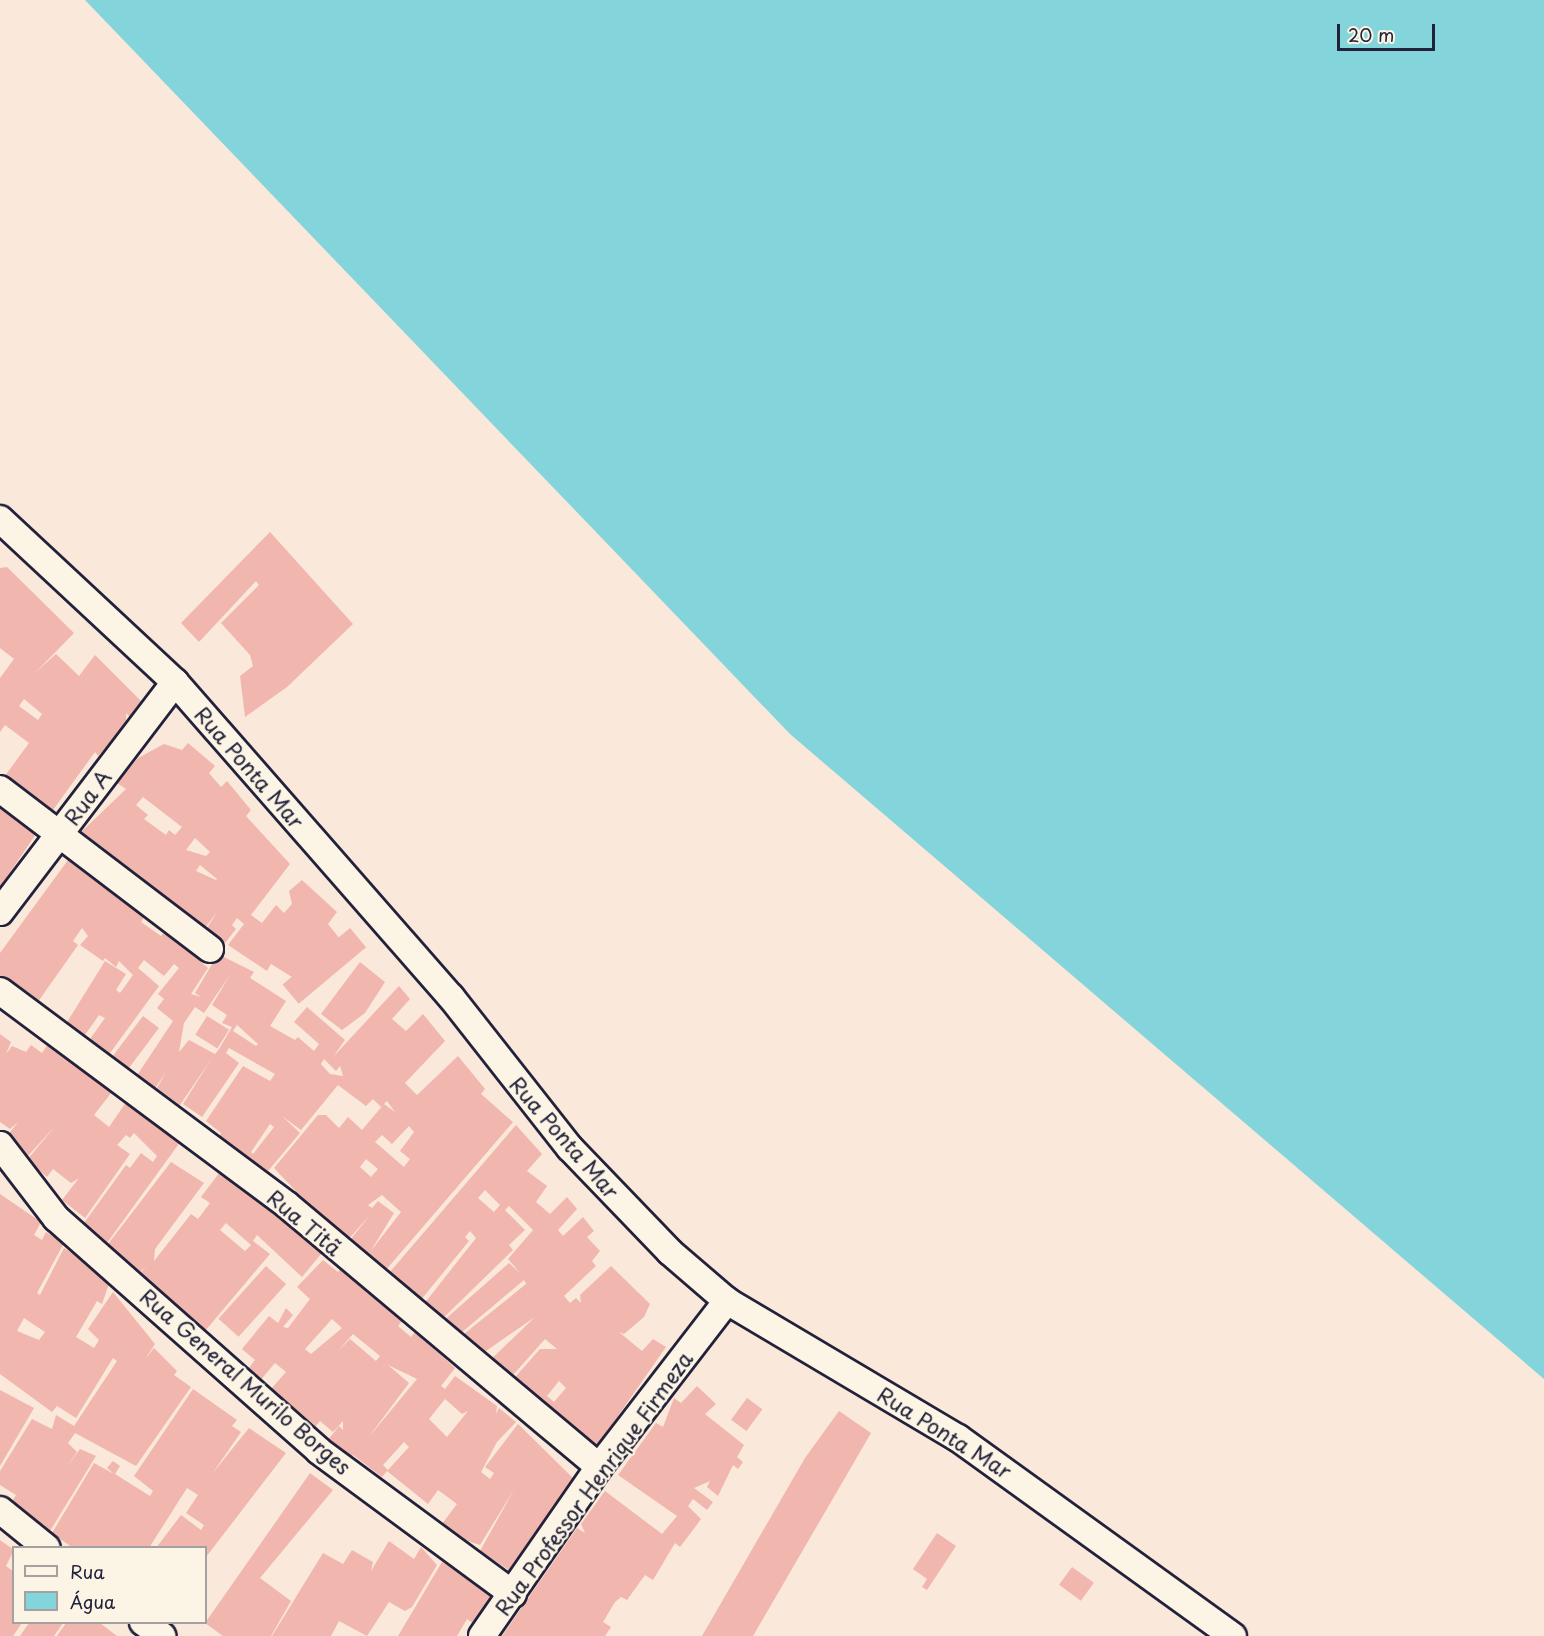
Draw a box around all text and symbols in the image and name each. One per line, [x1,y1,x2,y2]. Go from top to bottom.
scale bar [1340,12,1438,50]
text: 20 m [1348,21,1394,48]
street label: Rua Ponta Mar [190,701,310,833]
street label: Rua A [58,764,116,830]
street label: Rua Ponta Mar [505,1071,625,1203]
street label: Rua Titã [263,1184,347,1260]
street label: Rua General Murilo Borges [135,1282,357,1480]
street label: Rua Professor Henrique Firmeza [488,1345,698,1621]
street label: Rua Ponta Mar [873,1381,1017,1483]
legend [12,1546,207,1624]
text: Rua [70,1558,105,1585]
text: Água [70,1588,115,1615]

